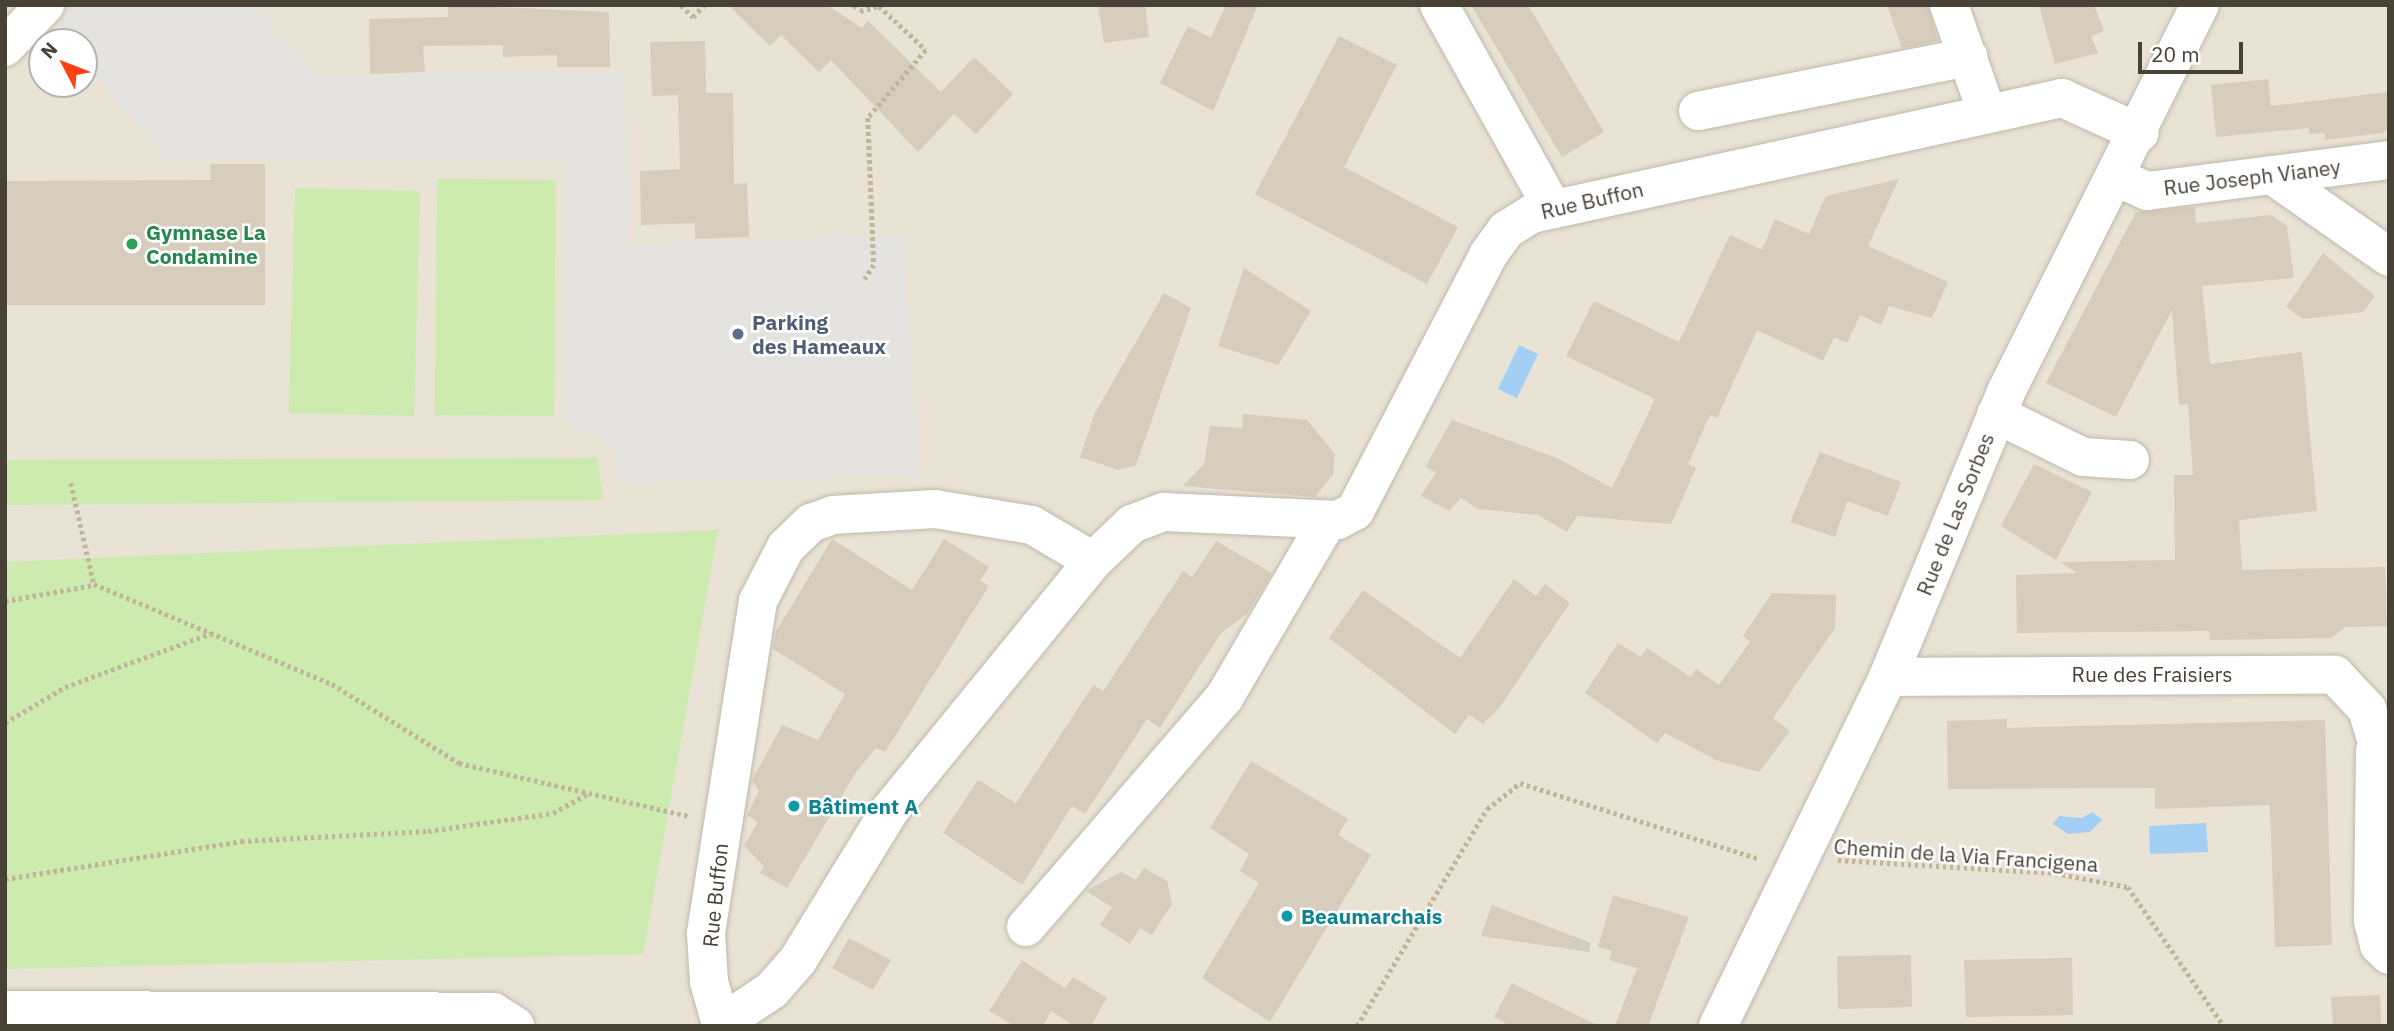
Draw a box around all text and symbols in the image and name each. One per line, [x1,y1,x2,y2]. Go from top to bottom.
north arrow [28,28,98,98]
scale bar [2142,28,2247,72]
text: N [35,37,62,63]
text: 20 m [2151,40,2200,68]
street label: Rue Joseph Vianey [2162,154,2342,200]
street label: Rue Buffon [1538,176,1646,224]
place label: Gymnase La Condamine [146,219,266,269]
marker: Gymnase La Condamine [124,236,140,252]
place label: Parking des Hameaux [752,309,886,359]
marker: Parking des Hameaux [730,326,746,342]
street label: Rue de Las Sorbes [1911,429,1999,599]
street label: Rue des Fraisiers [2071,661,2233,687]
place label: Bâtiment A [808,793,918,819]
marker: Bâtiment A [786,798,802,814]
street label: Chemin de la Via Francigena [1833,833,2099,877]
street label: Rue Buffon [697,842,733,948]
place label: Beaumarchais [1301,903,1442,929]
marker: Beaumarchais [1279,908,1295,924]

